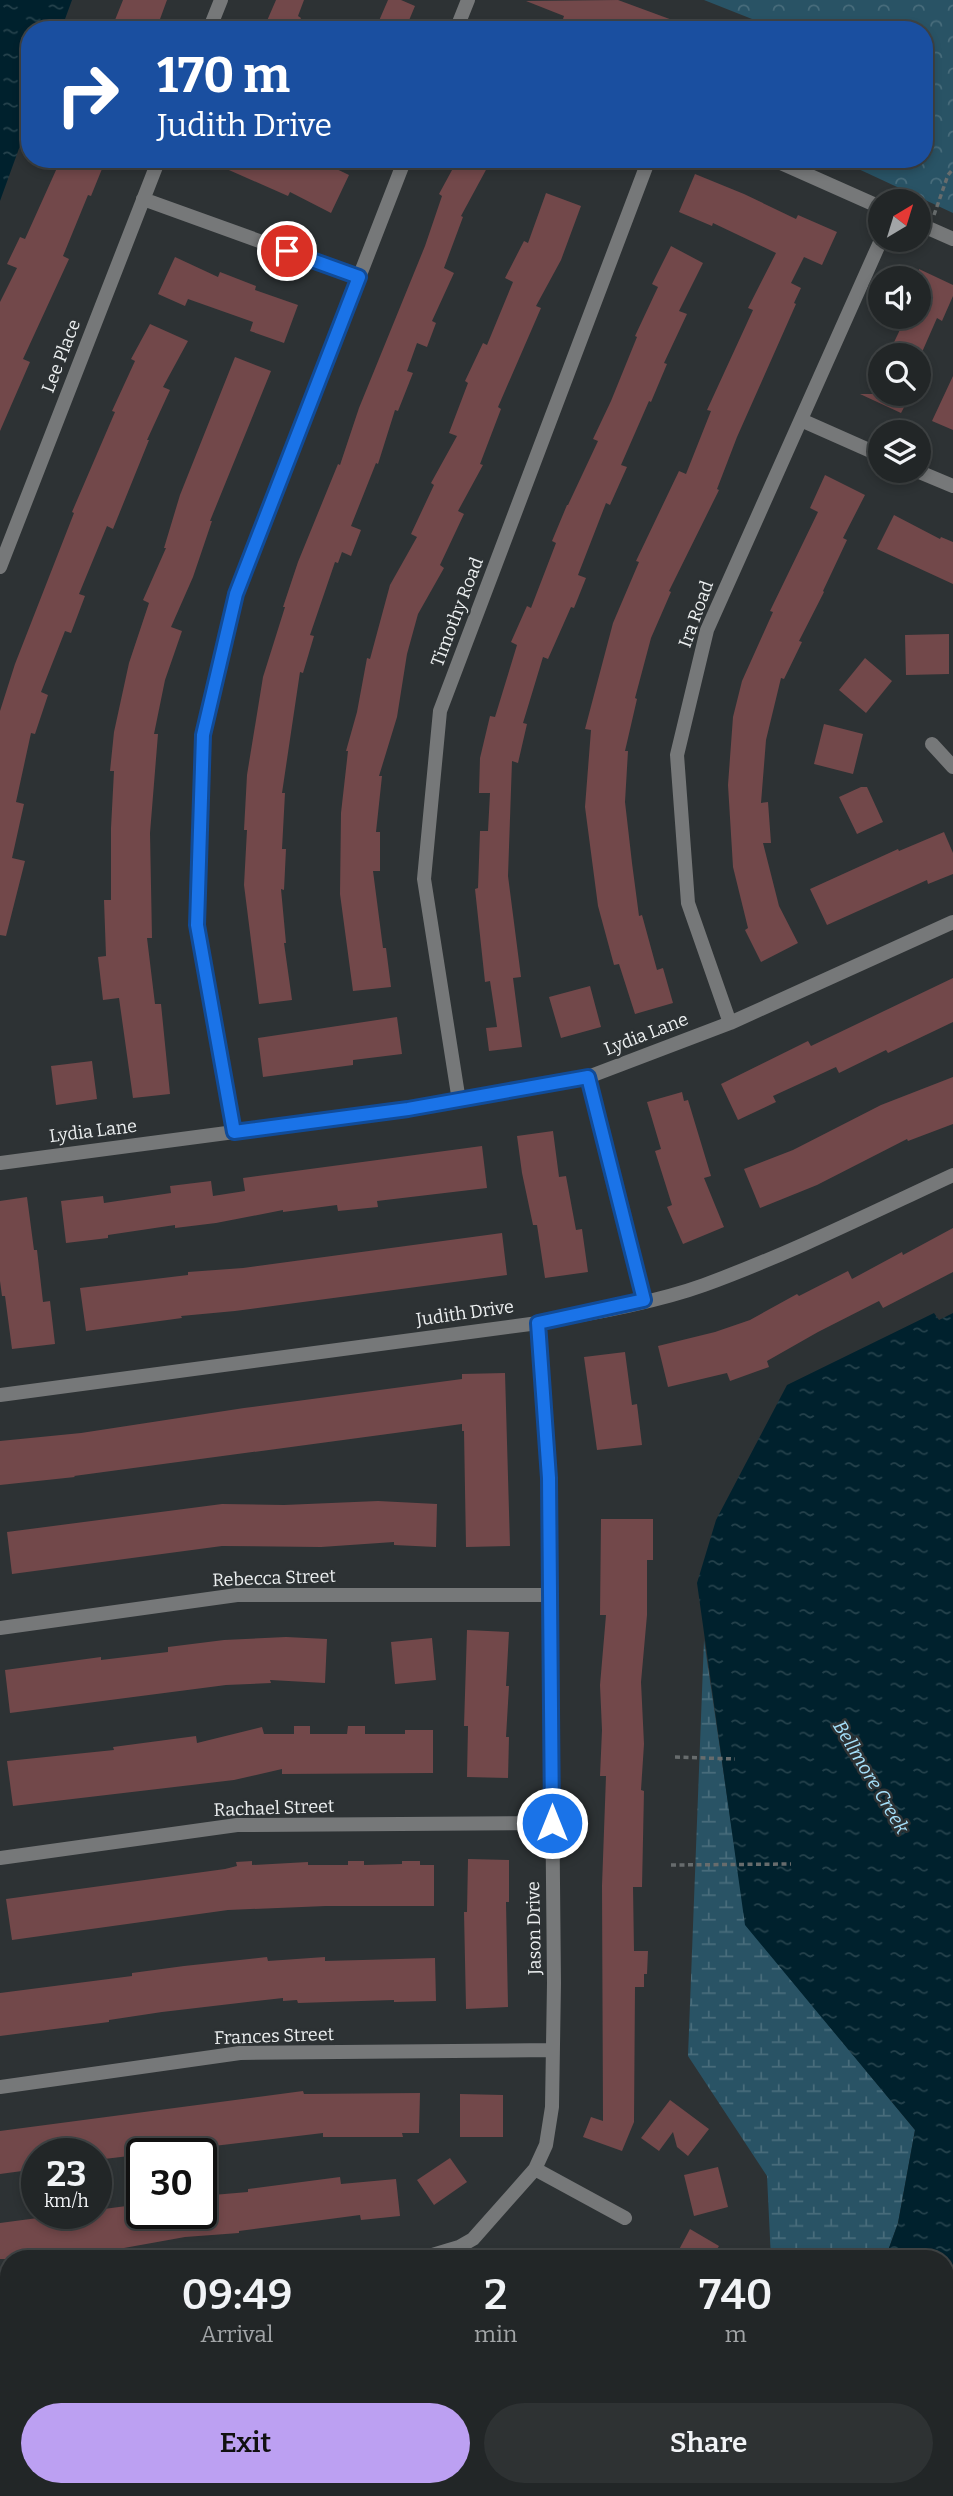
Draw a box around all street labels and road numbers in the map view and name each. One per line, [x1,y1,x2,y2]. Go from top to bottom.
street label: Lee Place [37,316,85,396]
street label: Timothy Road [426,554,488,670]
street label: Ira Road [674,577,718,650]
street label: Lydia Lane [601,1008,691,1060]
street label: Lydia Lane [48,1115,138,1147]
street label: Judith Drive [414,1295,515,1331]
street label: Rebecca Street [212,1565,337,1591]
street label: Rachael Street [213,1795,335,1821]
street label: Jason Drive [522,1881,546,1976]
street label: Frances Street [214,2023,335,2049]

